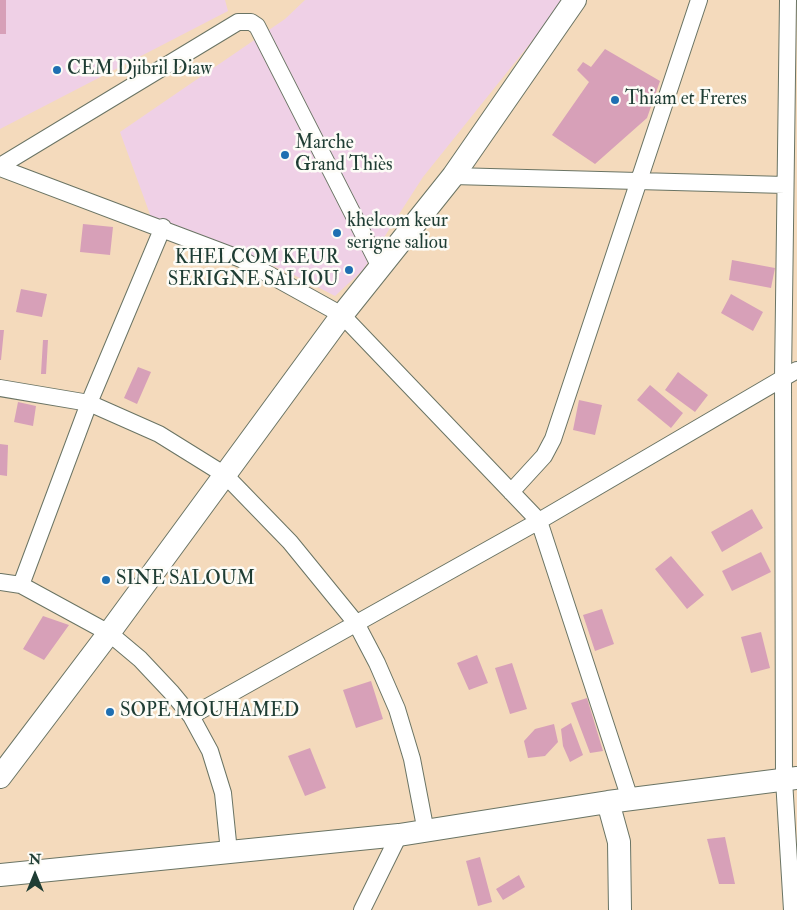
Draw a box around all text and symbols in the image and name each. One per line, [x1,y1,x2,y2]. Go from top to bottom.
place label: CEM Djibril Diaw [67,59,212,81]
marker: CEM Djibril Diaw [51,64,63,76]
place label: Thiam et Freres [625,89,747,111]
marker: Thiam et Freres [609,94,621,106]
place label: Marche Grand Thiès [295,133,392,177]
marker: Marche Grand Thiès [279,149,291,161]
place label: khelcom keur serigne saliou [347,211,448,255]
marker: khelcom keur serigne saliou [331,227,343,239]
place label: KHELCOM KEUR SERIGNE SALIOU [168,248,339,292]
marker: KHELCOM KEUR SERIGNE SALIOU [343,264,355,276]
place label: SINE SALOUM [116,569,255,591]
marker: SINE SALOUM [100,574,112,586]
place label: SOPE MOUHAMED [120,701,299,723]
marker: SOPE MOUHAMED [104,706,116,718]
north arrow [10,850,60,900]
text: N [29,851,41,868]

